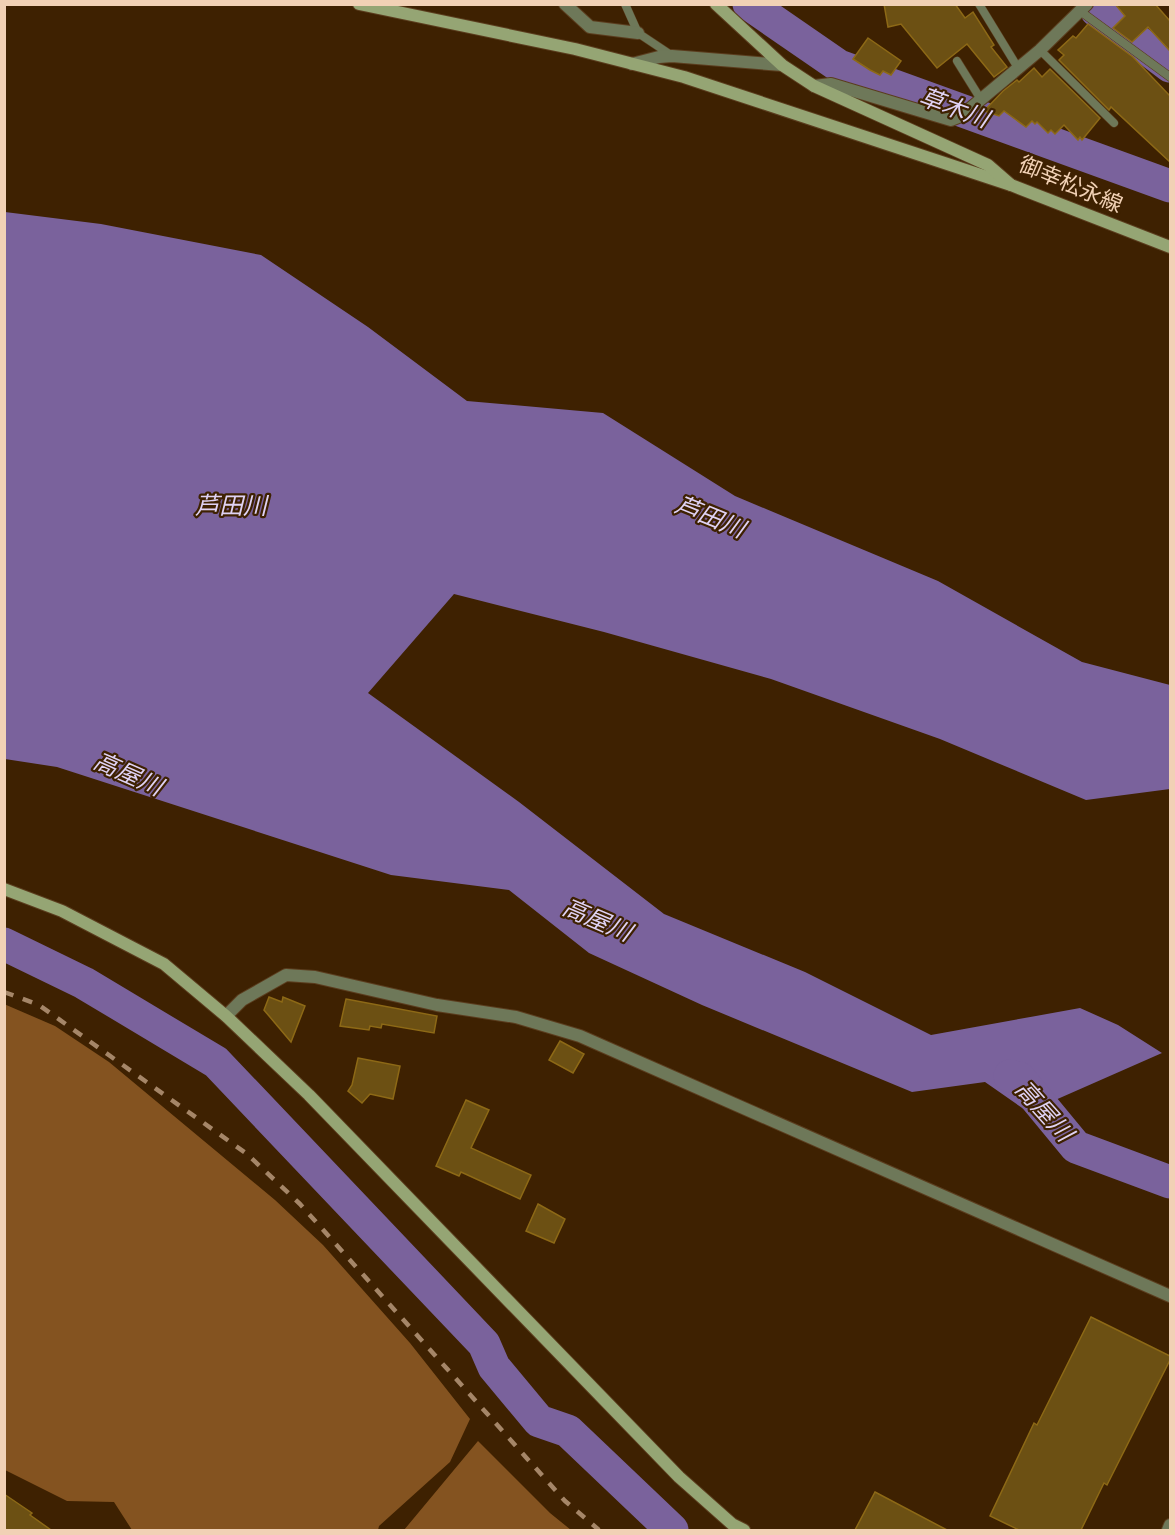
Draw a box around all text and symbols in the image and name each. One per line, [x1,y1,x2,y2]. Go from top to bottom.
water label: 草木川 [915,82,996,134]
street label: 御幸松永線 [1015,151,1127,218]
water label: 芦田川 [671,490,752,545]
water label: 芦田川 [195,491,270,520]
water label: 高屋川 [89,746,170,803]
water label: 高屋川 [558,892,639,948]
water label: 高屋川 [1010,1074,1081,1149]

